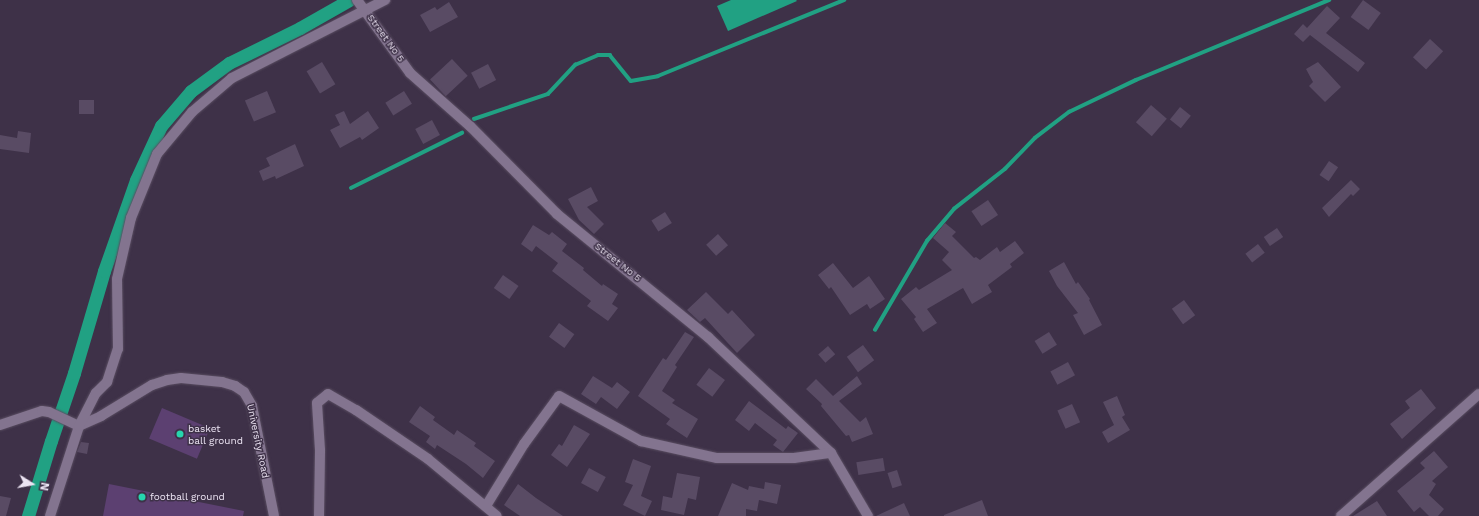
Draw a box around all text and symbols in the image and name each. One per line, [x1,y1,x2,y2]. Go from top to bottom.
street label: Street No 5 [365,12,407,64]
street label: Street No 5 [592,240,644,284]
street label: University Road [244,403,272,479]
place label: basket ball ground [188,422,243,446]
marker: basket ball ground [175,429,185,439]
north arrow [12,464,52,504]
text: N [37,481,51,492]
place label: football ground [150,491,225,503]
marker: football ground [137,492,147,502]

